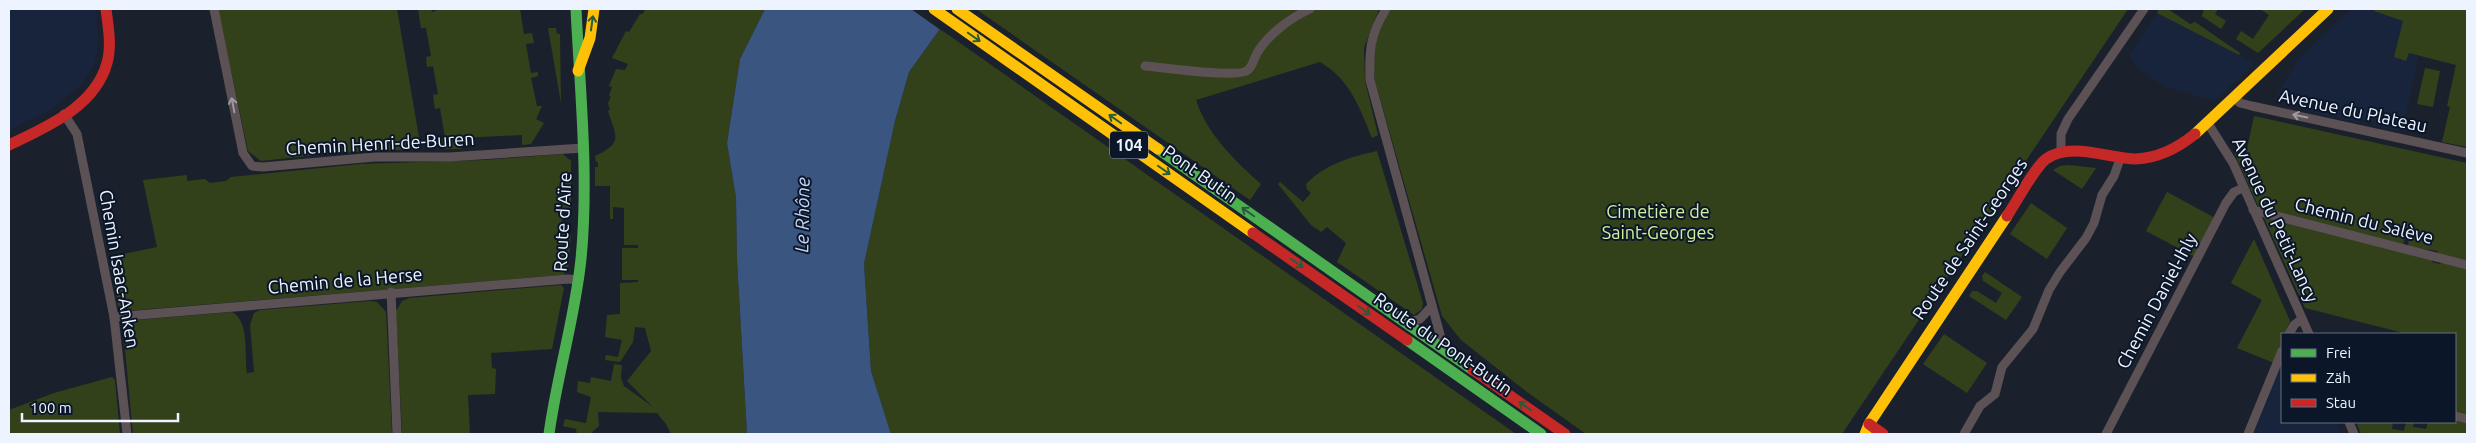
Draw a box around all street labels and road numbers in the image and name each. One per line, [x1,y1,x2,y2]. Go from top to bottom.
street label: Avenue du Plateau [2277,85,2429,135]
street label: Chemin Henri-de-Buren [285,128,475,158]
road number: 104 [1110,132,1148,158]
street label: Avenue du Petit-Lancy [2229,134,2323,305]
street label: Pont Butin [1160,140,1242,206]
street label: Route de Saint-Georges [1908,154,2031,323]
street label: Route d'Aïre [549,172,575,272]
street label: Chemin Isaac-Anken [96,188,144,350]
street label: Chemin du Salève [2293,193,2436,247]
street label: Chemin Daniel-Ihly [2112,229,2200,372]
street label: Chemin de la Herse [267,263,423,297]
street label: Route du Pont-Butin [1370,288,1517,399]

